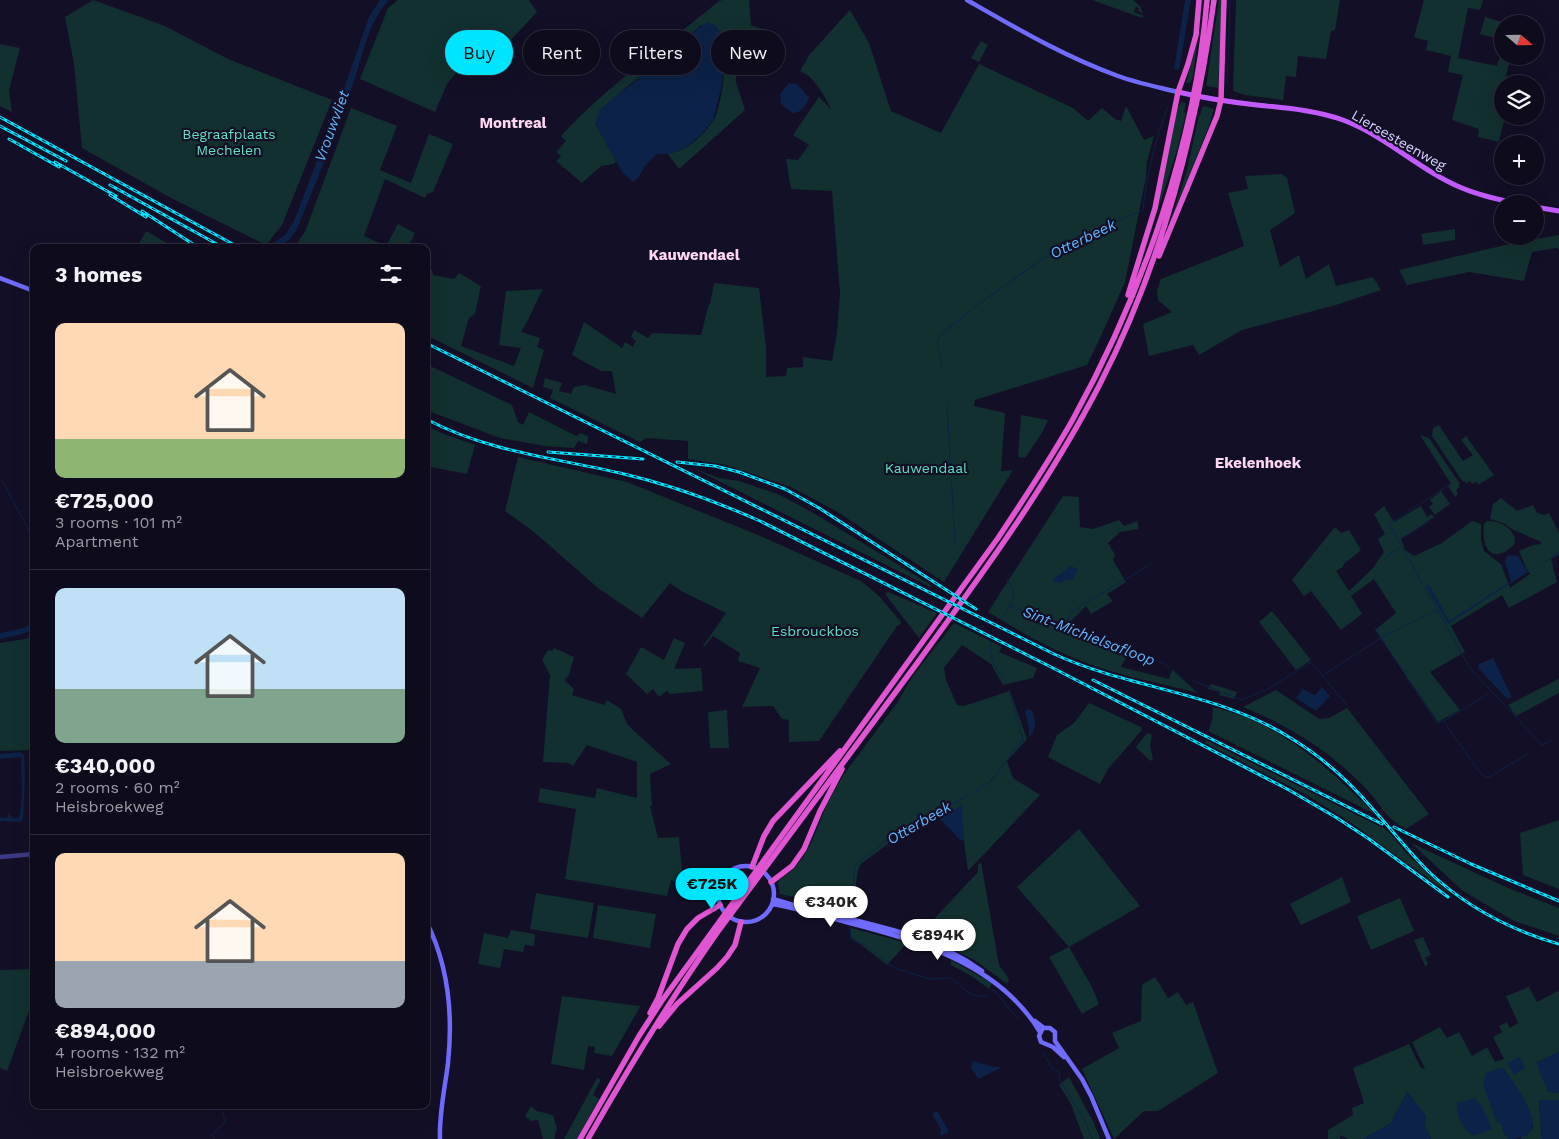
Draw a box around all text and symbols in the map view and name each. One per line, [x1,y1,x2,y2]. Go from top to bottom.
north arrow [1494,15,1544,65]
map controls [1494,15,1544,245]
chip: Buy [445,30,513,75]
chip: Rent [523,30,600,75]
chip: Filters [610,30,701,75]
chip: New [711,30,785,75]
button: layers [1494,75,1544,125]
water label: Vrouwvliet [311,87,354,164]
street label: Liersesteenweg [1349,107,1449,174]
district label: Montreal [479,114,547,132]
park label: Begraafplaats Mechelen [182,126,276,158]
button: + [1494,135,1544,185]
button: − [1494,195,1544,245]
water label: Otterbeek [1047,215,1120,263]
district label: Kauwendael [648,246,740,264]
icon: filters [377,260,405,288]
text: 3 homes [55,262,142,287]
icon: home [185,355,275,445]
district label: Ekelenhoek [1215,454,1302,472]
park label: Kauwendaal [885,460,968,476]
text: €725,000 [55,488,154,513]
text: 3 rooms · 101 m² [55,513,182,532]
text: Apartment [55,532,138,551]
water label: Sint-Michielsafloop [1020,602,1158,670]
icon: home [185,621,275,711]
park label: Esbrouckbos [771,623,859,639]
text: €340,000 [55,753,156,778]
text: 2 rooms · 60 m² [55,778,180,797]
text: Heisbroekweg [55,797,164,816]
water label: Otterbeek [884,797,955,849]
pin: €725K [677,868,747,910]
text: €725K [687,874,737,893]
icon: home [185,886,275,976]
pin: €340K [796,886,866,928]
text: €340K [805,892,857,911]
pin: €894K [903,918,973,961]
text: €894K [912,925,964,944]
text: €894,000 [55,1018,156,1043]
text: 4 rooms · 132 m² [55,1043,185,1062]
text: Heisbroekweg [55,1062,164,1081]

